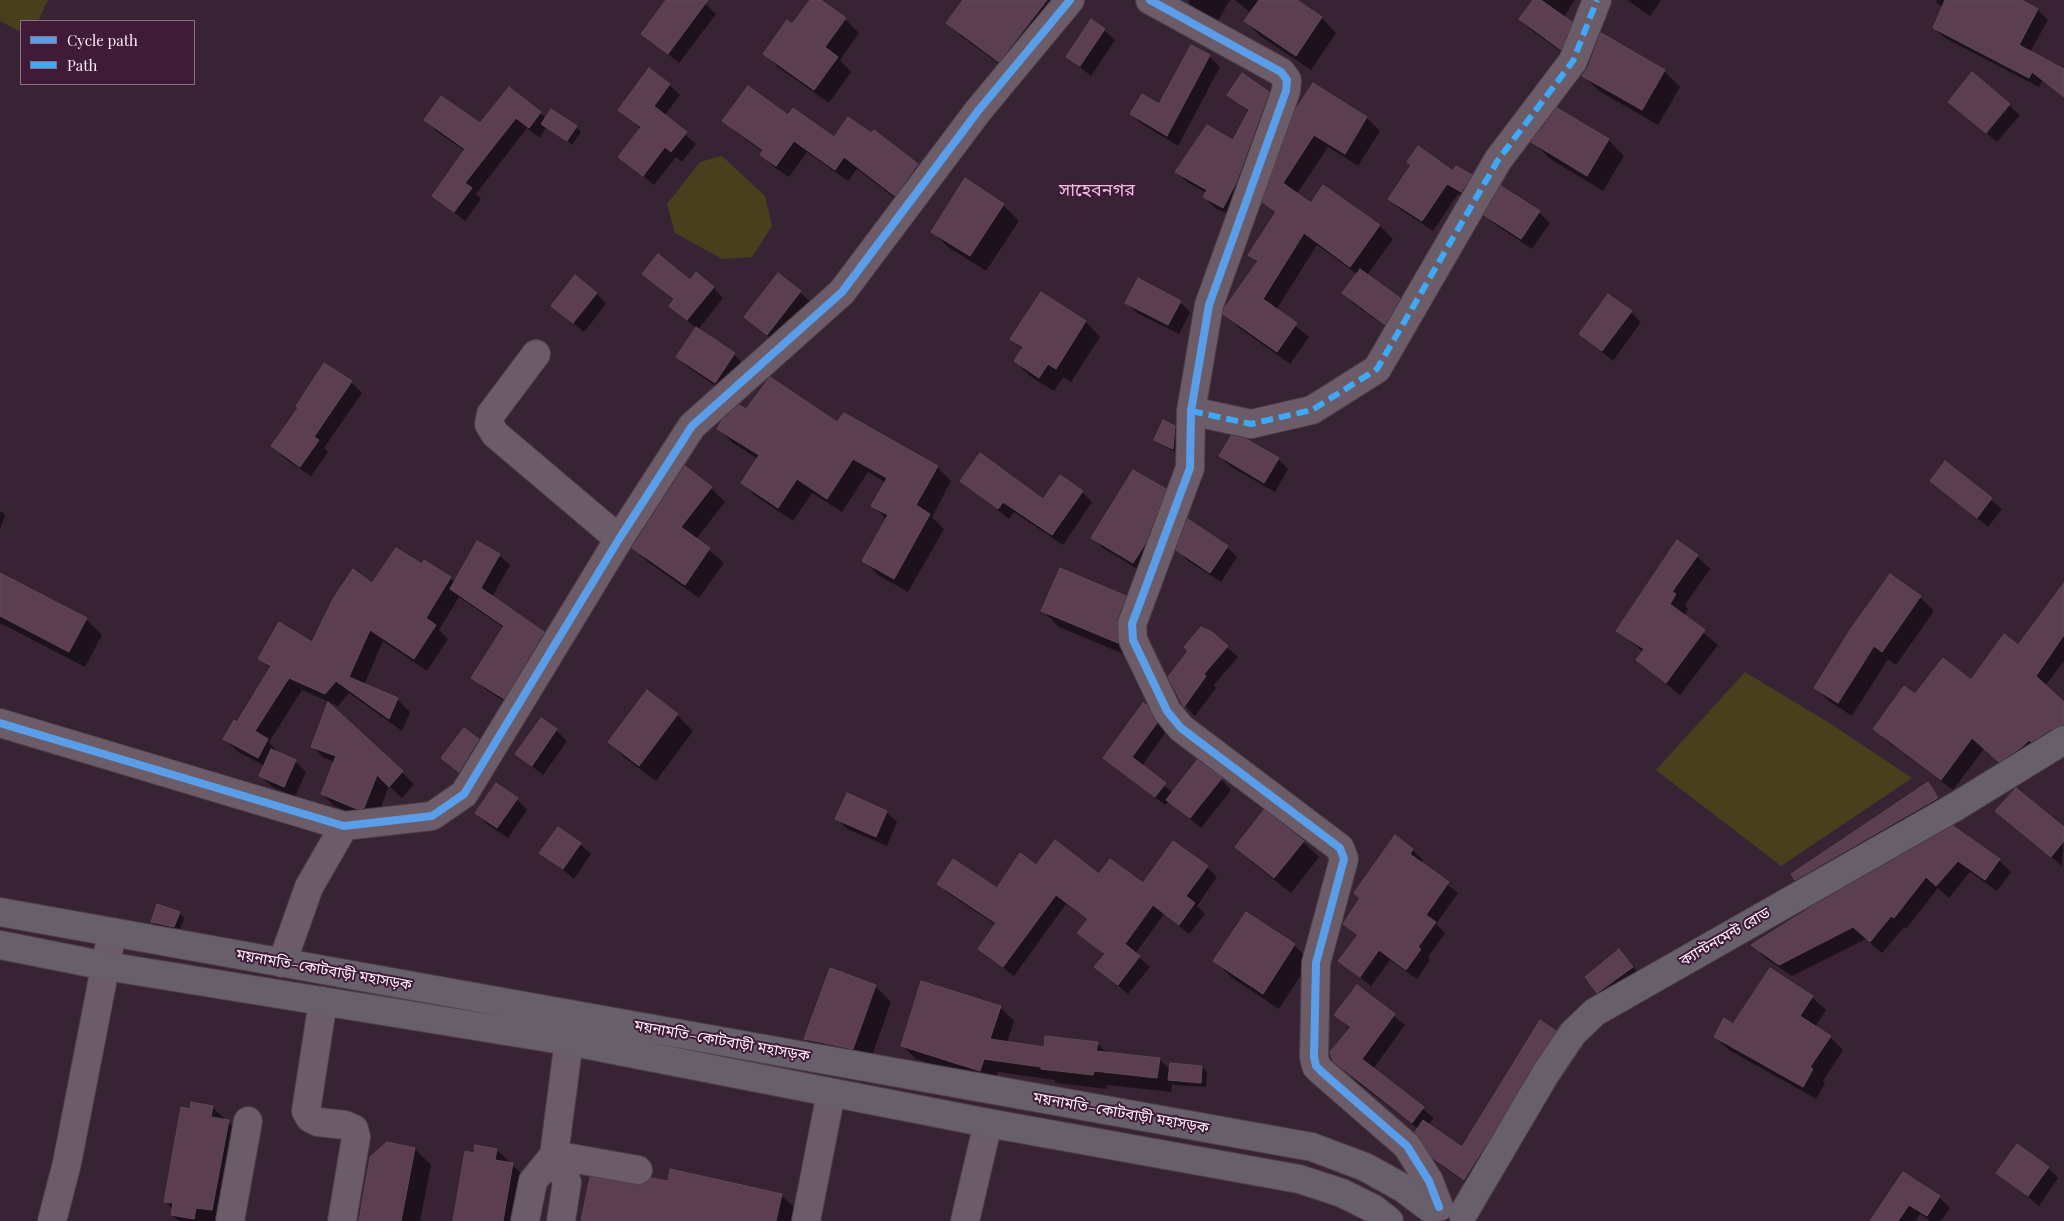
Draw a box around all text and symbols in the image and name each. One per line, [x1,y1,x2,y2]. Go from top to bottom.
legend [20,20,195,85]
text: Cycle path [67,30,138,50]
text: Path [67,55,97,75]
district label: সাহেবনগর [1059,179,1135,201]
street label: ক্যান্টনমেন্ট রোড [1677,904,1773,970]
street label: ময়নামতি–কোটবাড়ী মহাসড়ক [235,946,413,994]
street label: ময়নামতি–কোটবাড়ী মহাসড়ক [633,1017,811,1065]
street label: ময়নামতি–কোটবাড়ী মহাসড়ক [1032,1089,1210,1137]

